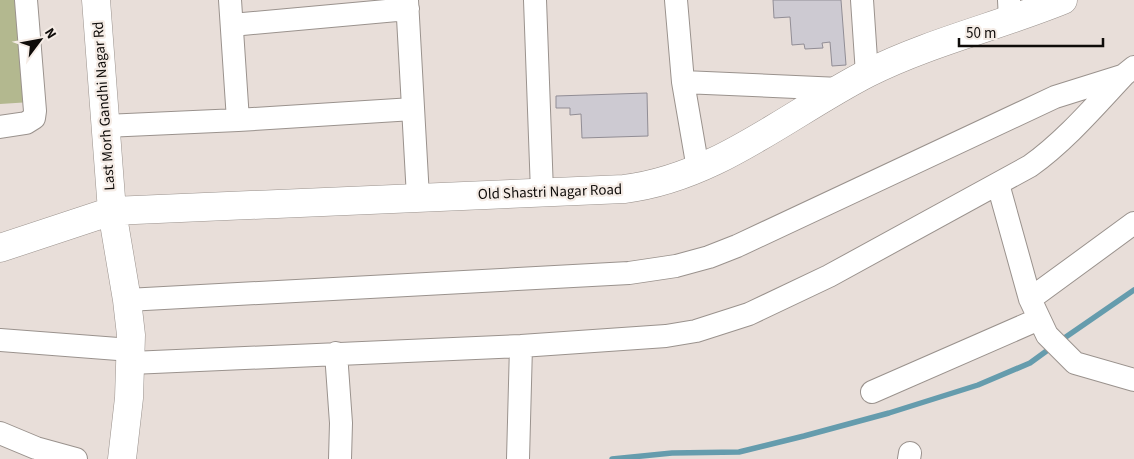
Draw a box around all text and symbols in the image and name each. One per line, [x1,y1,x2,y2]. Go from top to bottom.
north arrow [15,15,65,65]
scale bar [959,15,1103,47]
street label: Last Morh Gandhi Nagar Rd [88,21,120,191]
text: 50 m [966,23,996,44]
text: N [39,24,61,43]
street label: Old Shastri Nagar Road [478,179,622,205]

